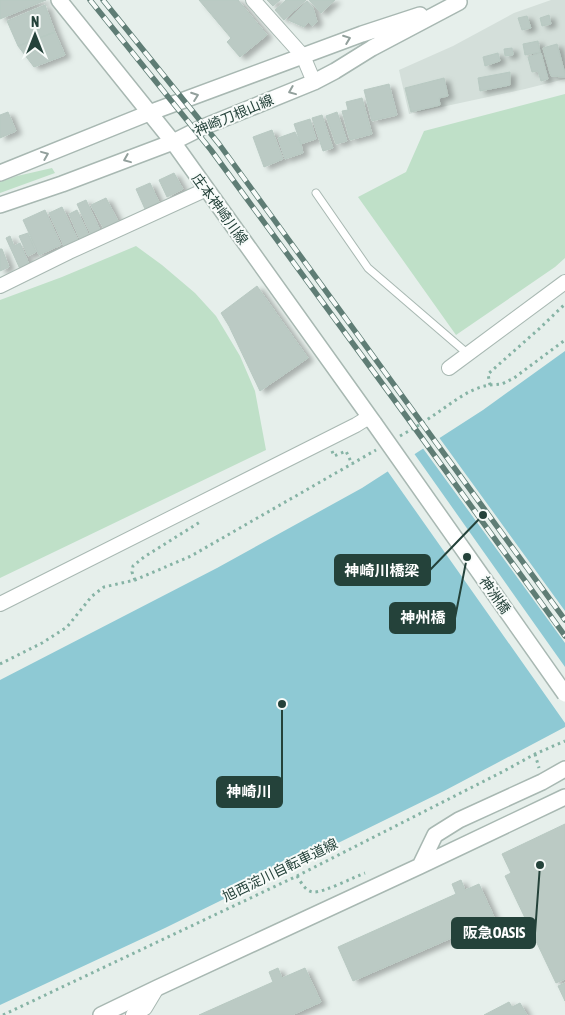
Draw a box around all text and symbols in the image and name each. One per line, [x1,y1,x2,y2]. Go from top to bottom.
north arrow [10,10,60,60]
text: N [31,14,39,30]
one-way arrow [343,35,351,45]
one-way arrow [288,85,297,95]
street label: 神崎刀根山線 [192,91,276,139]
one-way arrow [190,92,199,102]
one-way arrow [40,151,49,161]
one-way arrow [123,153,132,163]
street label: 庄本神崎川線 [189,170,251,248]
callout: 神崎川橋梁 [335,555,430,585]
text: 神崎川橋梁 [343,562,420,579]
street label: 神洲橋 [476,573,514,617]
callout: 神州橋 [390,603,455,633]
text: 神州橋 [399,609,446,626]
callout: 神崎川 [217,777,282,807]
text: 神崎川 [225,783,272,800]
street label: 旭西淀川自転車道線 [220,835,340,905]
callout: 阪急OASIS [452,918,535,948]
text: 阪急OASIS [463,924,526,941]

